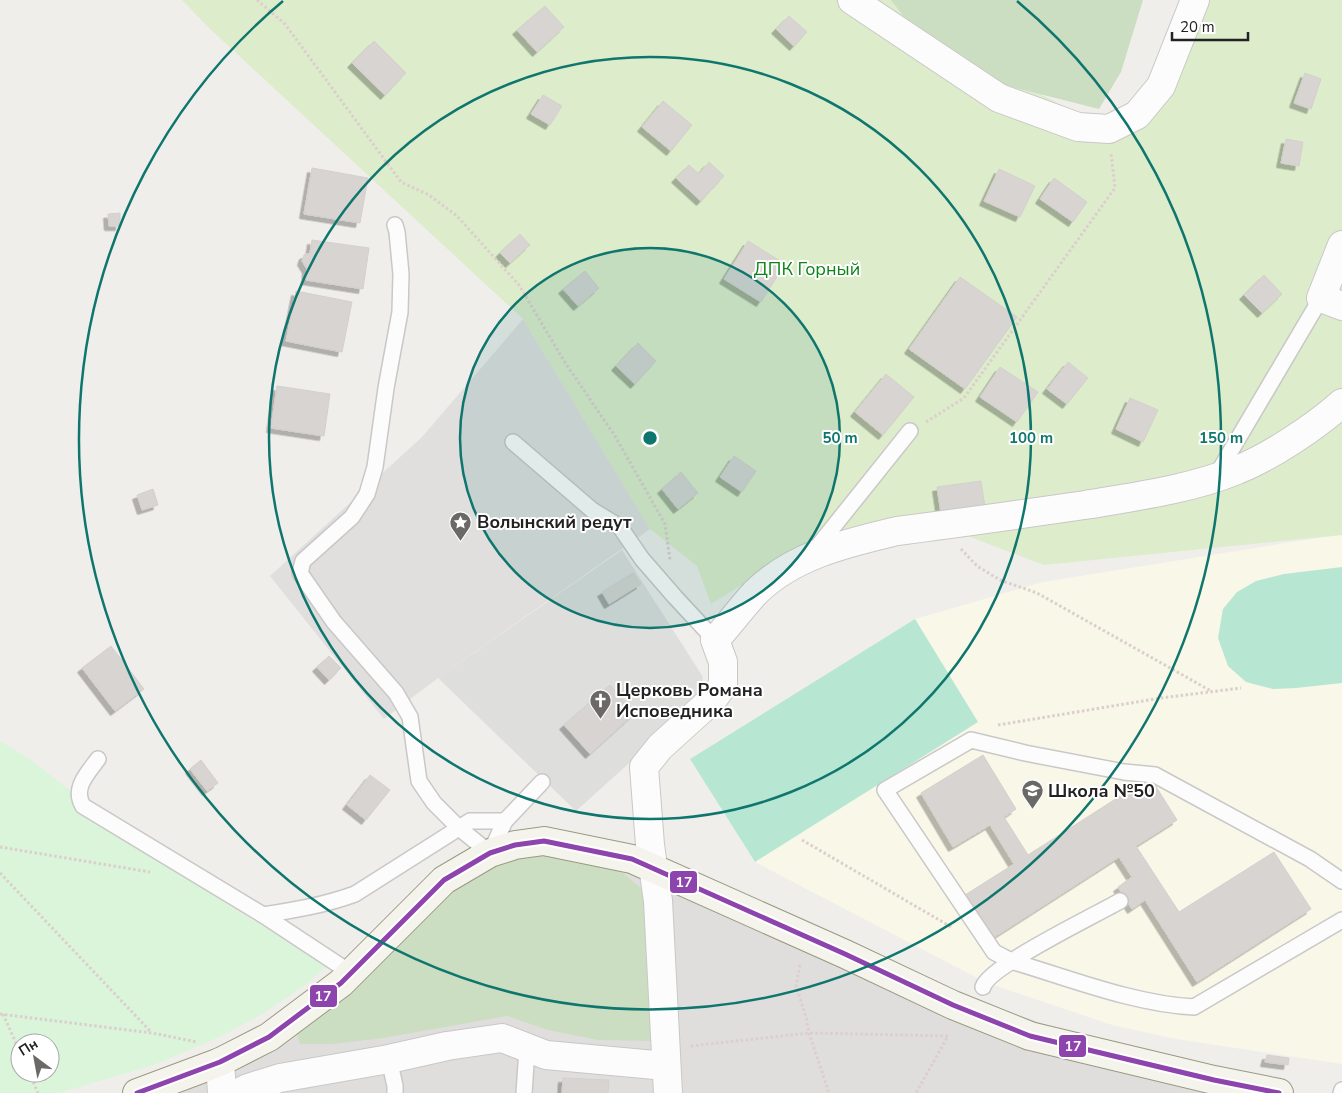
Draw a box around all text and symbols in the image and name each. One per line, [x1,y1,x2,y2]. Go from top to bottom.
scale bar [1172,10,1248,42]
text: 20 m [1180,17,1215,37]
park label: ДПК Горный [754,257,860,281]
text: 50 m [822,428,858,448]
text: 100 m [1009,428,1053,448]
text: 150 m [1199,428,1243,448]
centre of rings [641,429,659,447]
place icon: Волынский редут [449,510,473,541]
place label: Волынский редут [477,510,632,534]
place label: Церковь Романа Исповедника [616,678,763,723]
church icon: Церковь Романа Исповедника [588,688,612,719]
school or university icon: Школа №50 [1020,779,1044,810]
place label: Школа №50 [1048,779,1155,803]
line badge: 17 [669,870,698,894]
text: 17 [676,873,692,892]
line badge: 17 [309,984,338,1008]
text: 17 [315,987,331,1006]
north arrow [10,1033,60,1083]
text: Пн [15,1034,42,1061]
line badge: 17 [1058,1034,1087,1058]
text: 17 [1065,1037,1081,1056]

